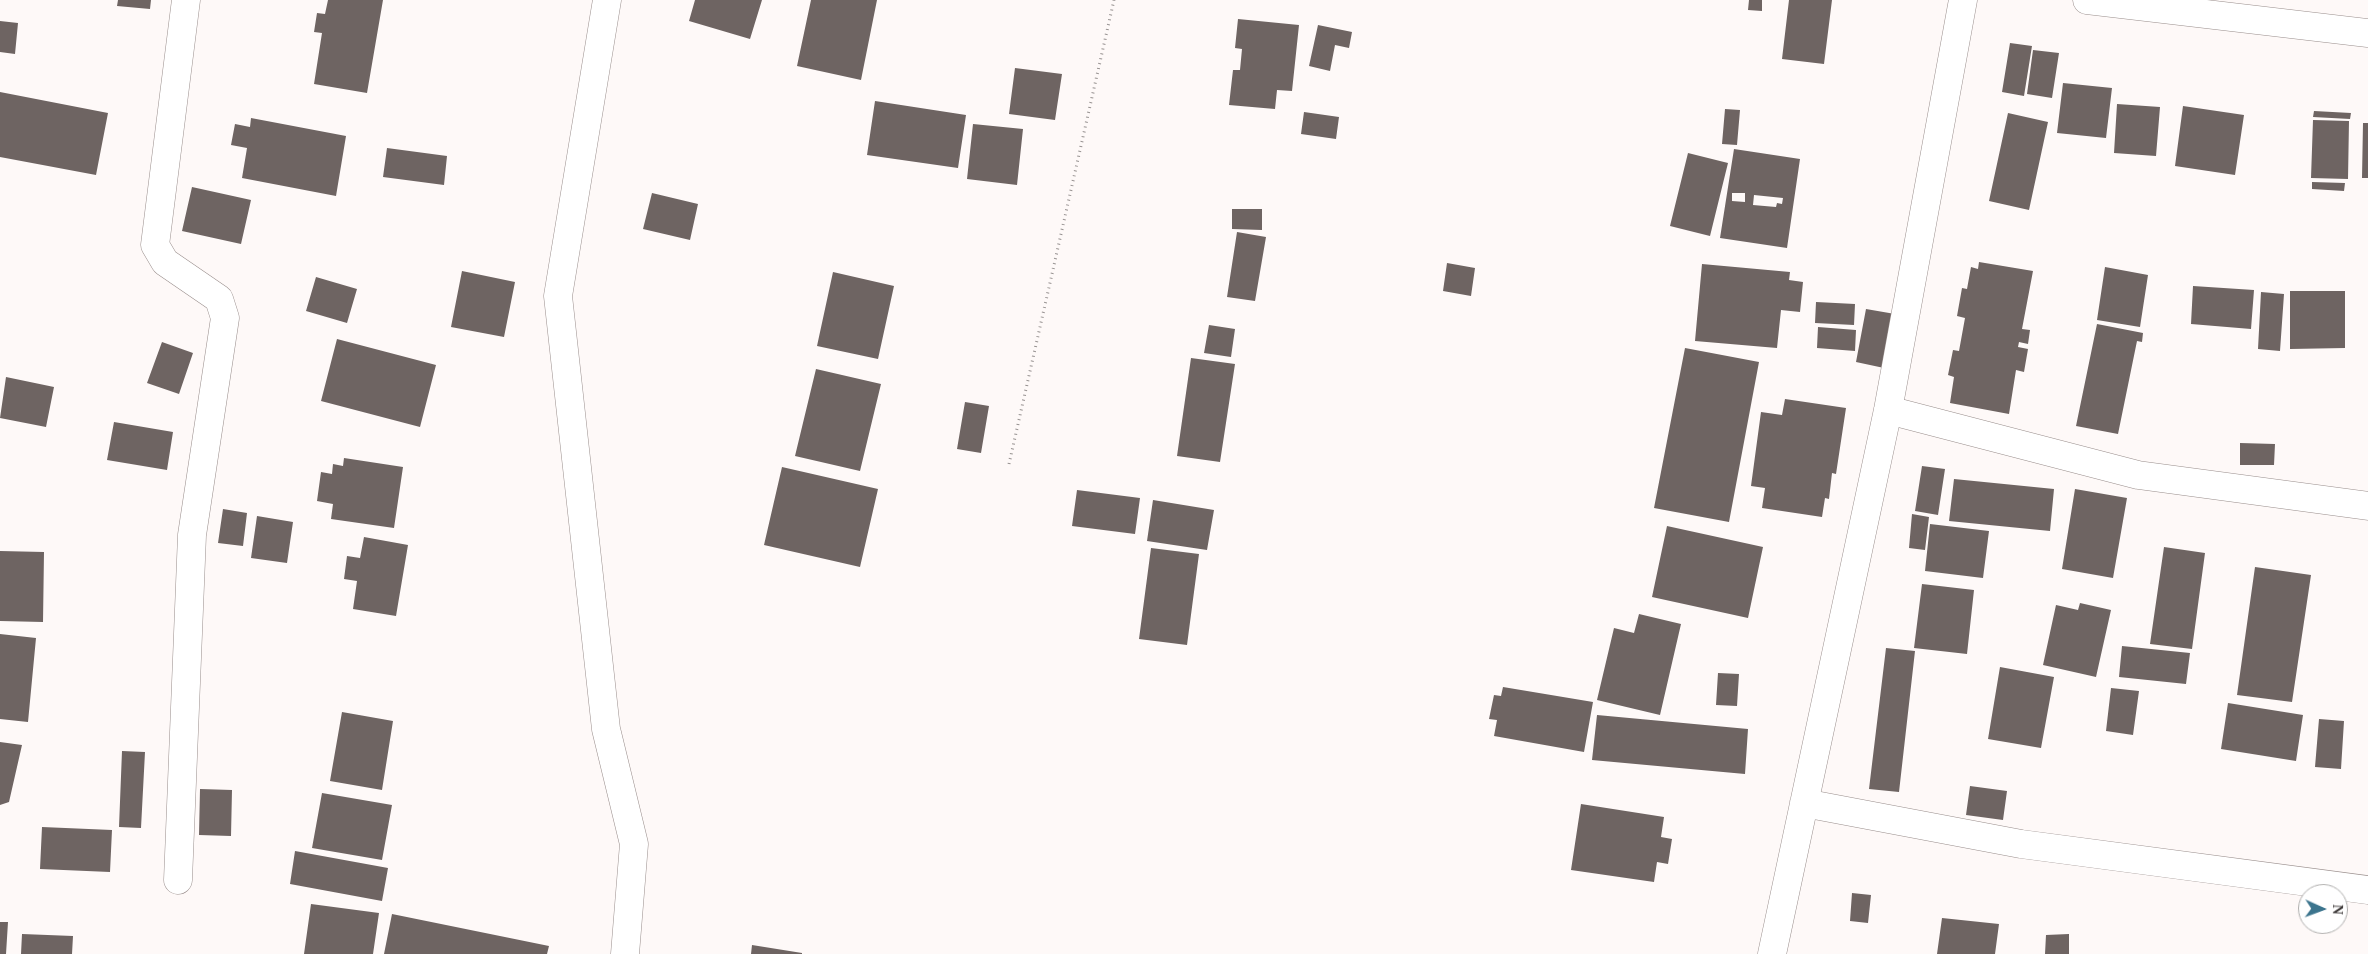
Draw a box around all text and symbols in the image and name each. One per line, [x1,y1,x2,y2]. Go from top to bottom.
north arrow [2298,884,2348,934]
text: N [2330,904,2345,915]

